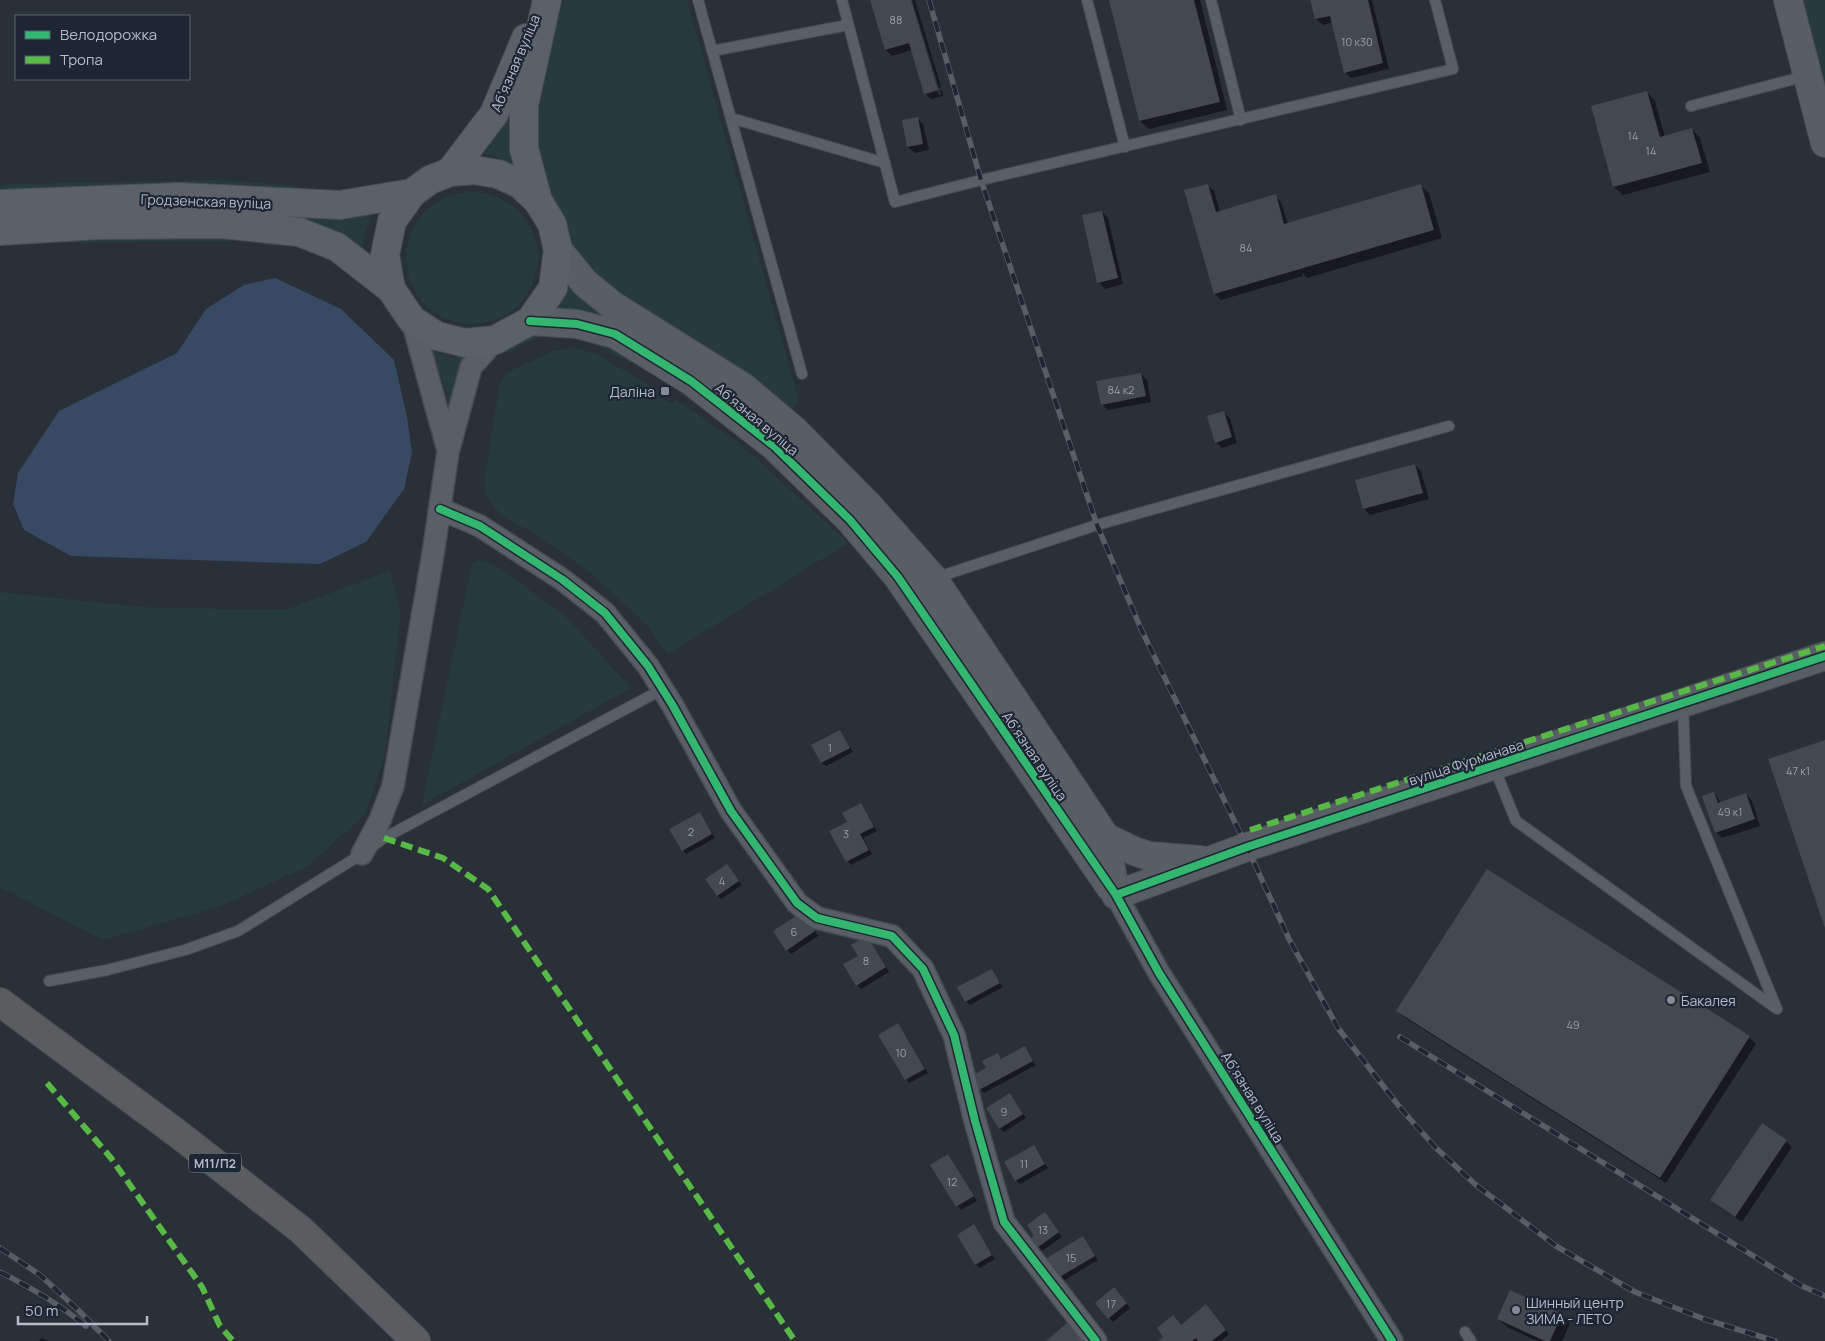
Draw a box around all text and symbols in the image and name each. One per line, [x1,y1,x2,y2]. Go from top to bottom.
street label: Абʼязная вуліца [486,11,544,115]
house number: 88 [890,12,902,27]
legend [15,15,190,80]
text: Велодорожка [60,24,157,45]
house number: 10 к30 [1341,34,1373,49]
text: Тропа [60,49,103,70]
house number: 14 [1628,128,1638,143]
house number: 14 [1646,143,1656,158]
street label: Гродзенская вуліца [140,189,272,213]
house number: 84 [1240,240,1252,255]
street label: Абʼязная вуліца [711,378,803,460]
place label: Даліна [610,382,655,401]
house number: 84 к2 [1108,382,1134,397]
marker: Даліна [659,385,671,397]
street label: Абʼязная вуліца [998,708,1072,804]
street label: вуліца Фурманава [1406,734,1526,790]
house number: 1 [828,740,832,755]
house number: 47 к1 [1786,763,1810,778]
house number: 49 к1 [1717,804,1743,819]
house number: 2 [688,824,694,839]
house number: 3 [843,826,849,841]
house number: 4 [719,873,725,888]
house number: 6 [791,924,798,939]
house number: 8 [863,953,869,968]
place label: Бакалея [1681,991,1736,1010]
marker: Бакалея [1665,994,1677,1006]
house number: 49 [1566,1017,1580,1032]
house number: 10 [895,1045,907,1060]
street label: Абʼязная вуліца [1217,1048,1289,1146]
house number: 9 [1001,1104,1008,1119]
road number: М11/П2 [189,1154,241,1172]
house number: 11 [1020,1156,1028,1171]
house number: 12 [947,1174,957,1189]
house number: 13 [1038,1222,1048,1237]
house number: 15 [1066,1250,1076,1265]
place label: Шинный центр ЗИМА - ЛЕТО [1526,1293,1624,1328]
scale bar [18,1294,146,1326]
house number: 17 [1106,1296,1116,1311]
text: 50 m [25,1300,59,1321]
marker: Шинный центр ЗИМА - ЛЕТО [1510,1304,1522,1316]

